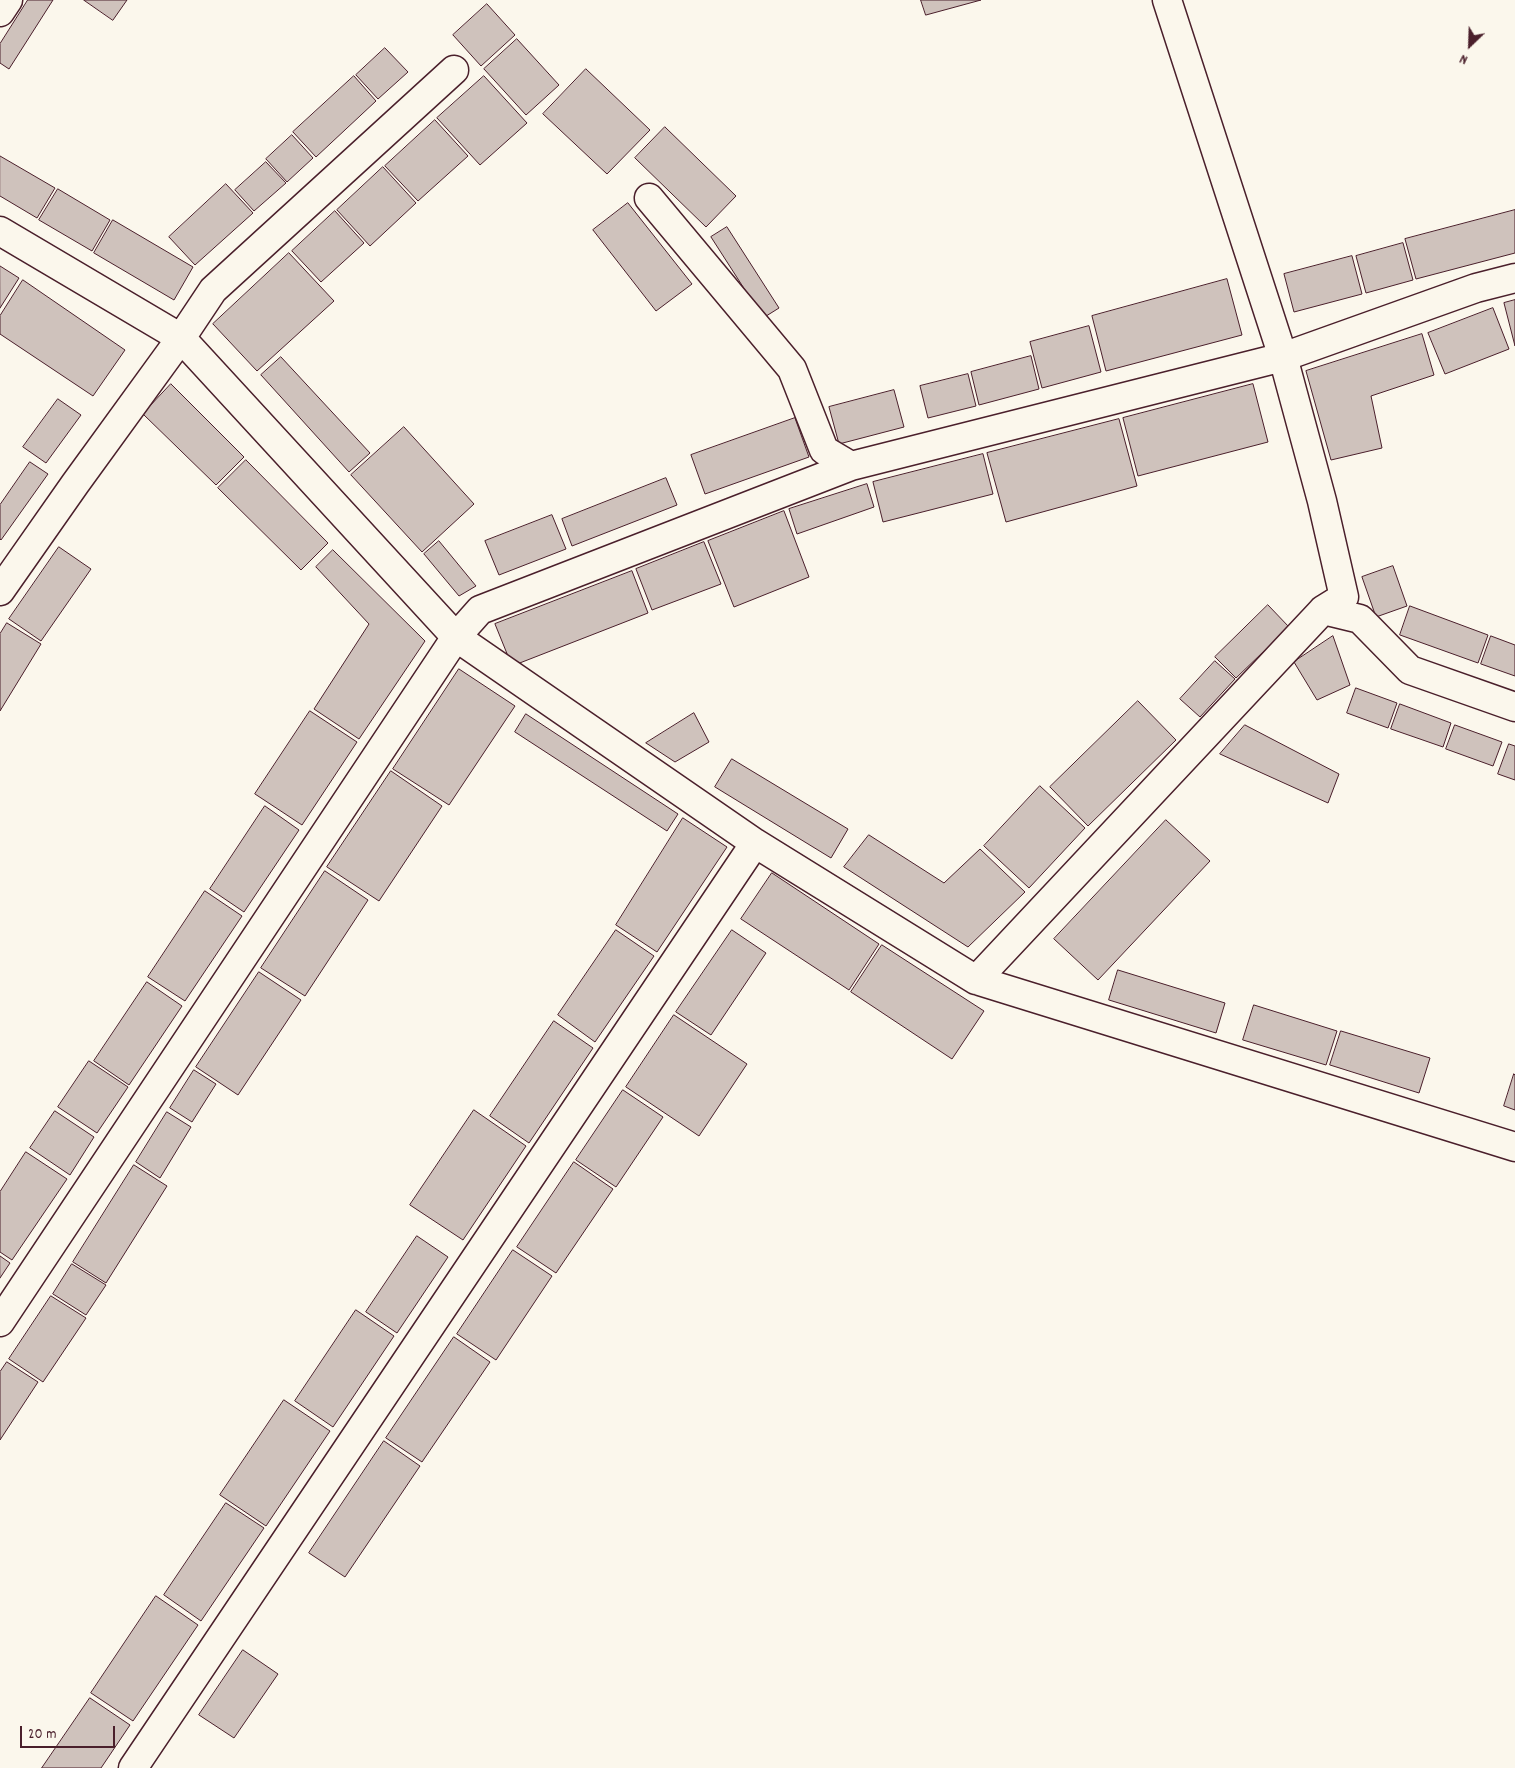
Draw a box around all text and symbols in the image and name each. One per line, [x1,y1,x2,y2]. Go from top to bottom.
north arrow [1445,20,1495,70]
text: N [1457,48,1471,69]
scale bar [22,1716,118,1748]
text: 20 m [28,1724,56,1746]

